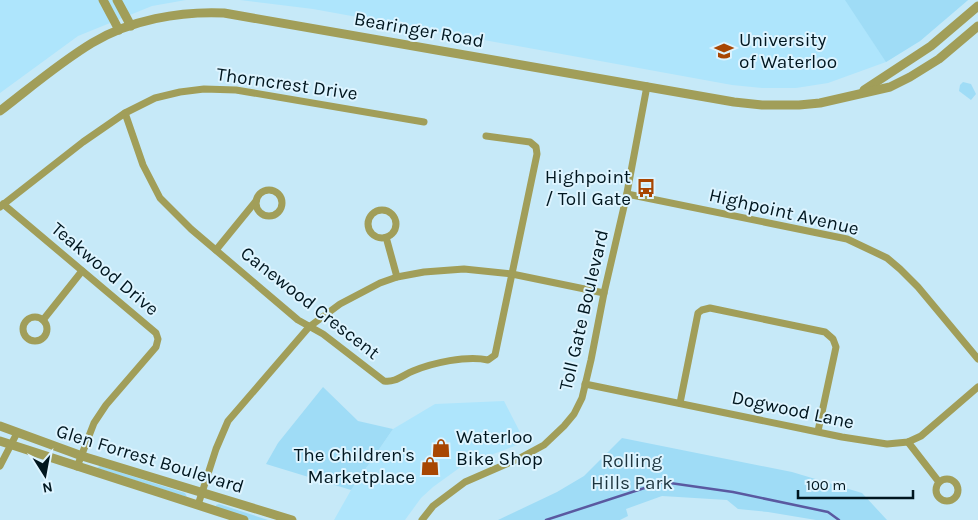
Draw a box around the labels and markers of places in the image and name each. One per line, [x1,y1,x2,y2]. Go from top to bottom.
place label: University of Waterloo [739,29,837,73]
school or university icon: University of Waterloo [713,40,735,62]
place label: Highpoint / Toll Gate [545,166,631,210]
bus stop icon: Highpoint / Toll Gate [635,177,657,199]
place label: Waterloo Bike Shop [456,426,543,470]
shop icon: Waterloo Bike Shop [430,437,452,459]
place label: The Children's Marketplace [294,444,415,488]
shop icon: The Children's Marketplace [419,455,441,477]

